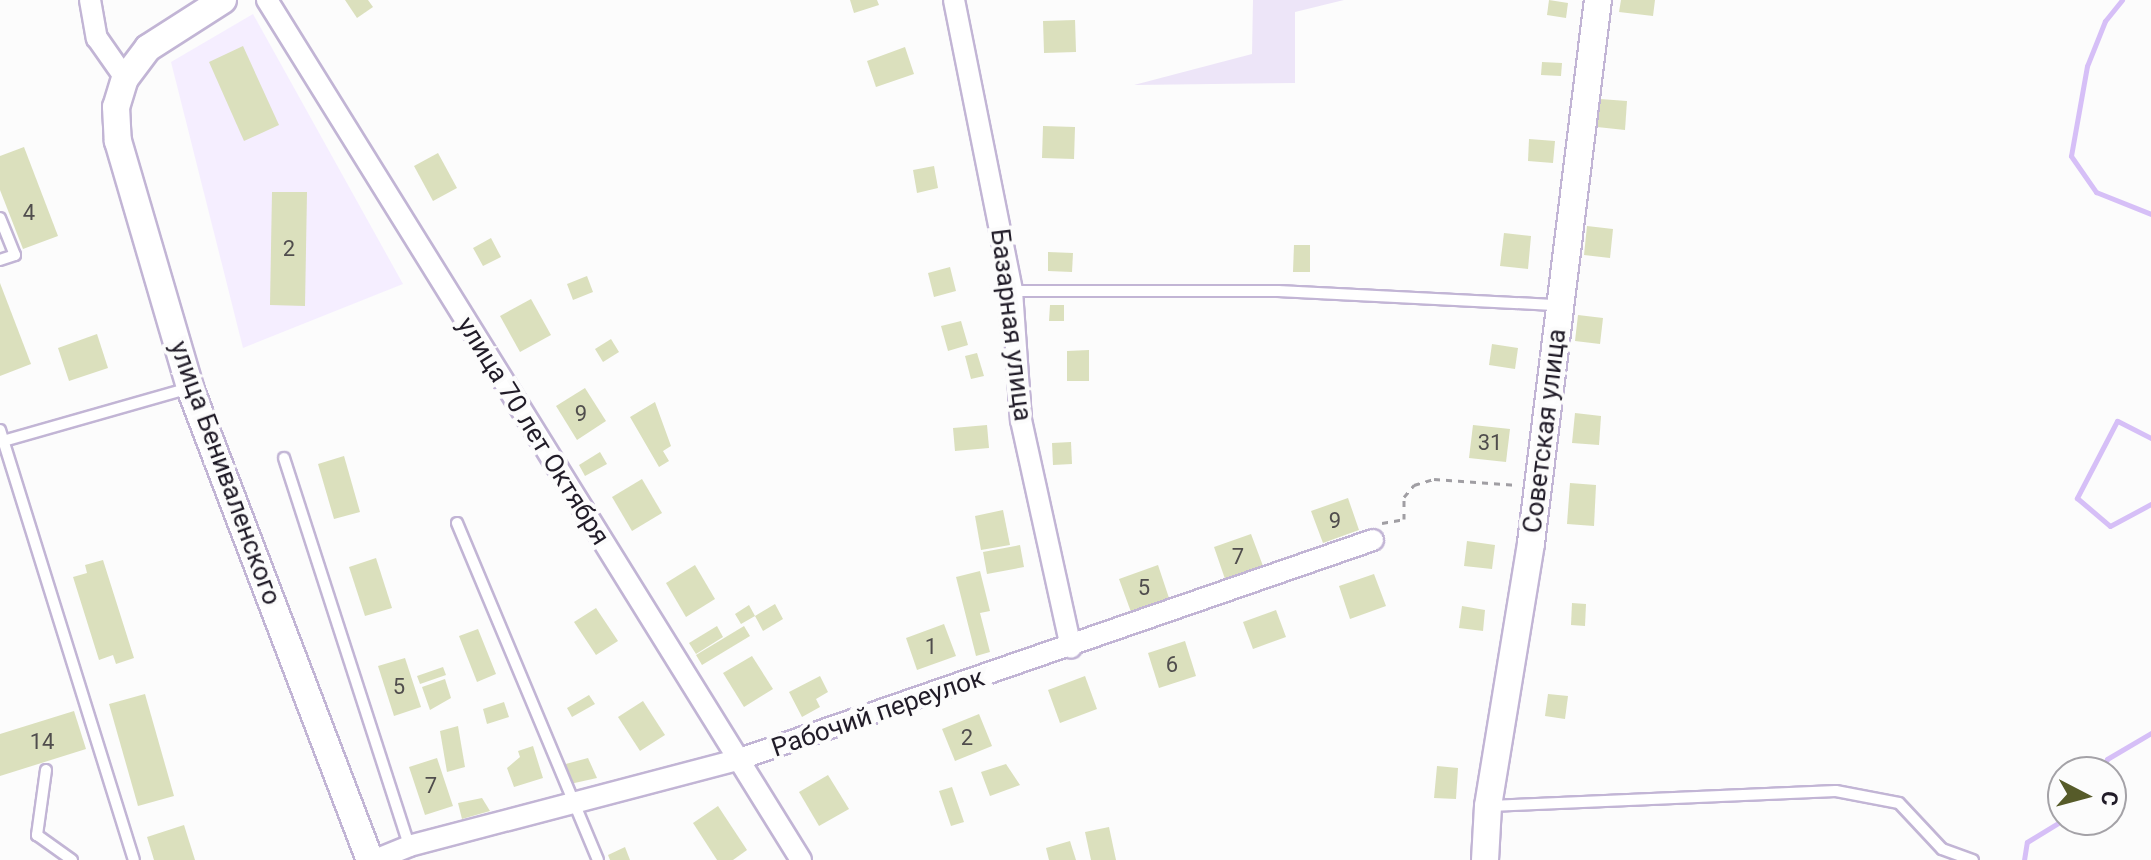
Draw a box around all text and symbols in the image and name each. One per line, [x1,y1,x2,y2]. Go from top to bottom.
house number: 4 [23,200,35,226]
street label: Базарная улица [984,227,1038,423]
house number: 2 [283,236,295,262]
street label: улица 70 лет Октября [450,311,616,551]
street label: Советская улица [1517,327,1573,535]
street label: улица Бениваленского [163,337,287,609]
house number: 9 [575,401,587,427]
house number: 31 [1478,430,1502,456]
house number: 9 [1329,508,1341,534]
house number: 7 [1232,544,1244,570]
house number: 5 [1138,575,1150,601]
house number: 1 [925,634,937,660]
house number: 6 [1166,652,1178,678]
street label: Рабочий переулок [768,662,988,764]
house number: 5 [393,674,405,700]
house number: 2 [961,725,973,751]
house number: 14 [30,729,54,755]
north arrow [2047,756,2127,836]
house number: 7 [425,773,437,799]
text: С [2096,790,2123,807]

